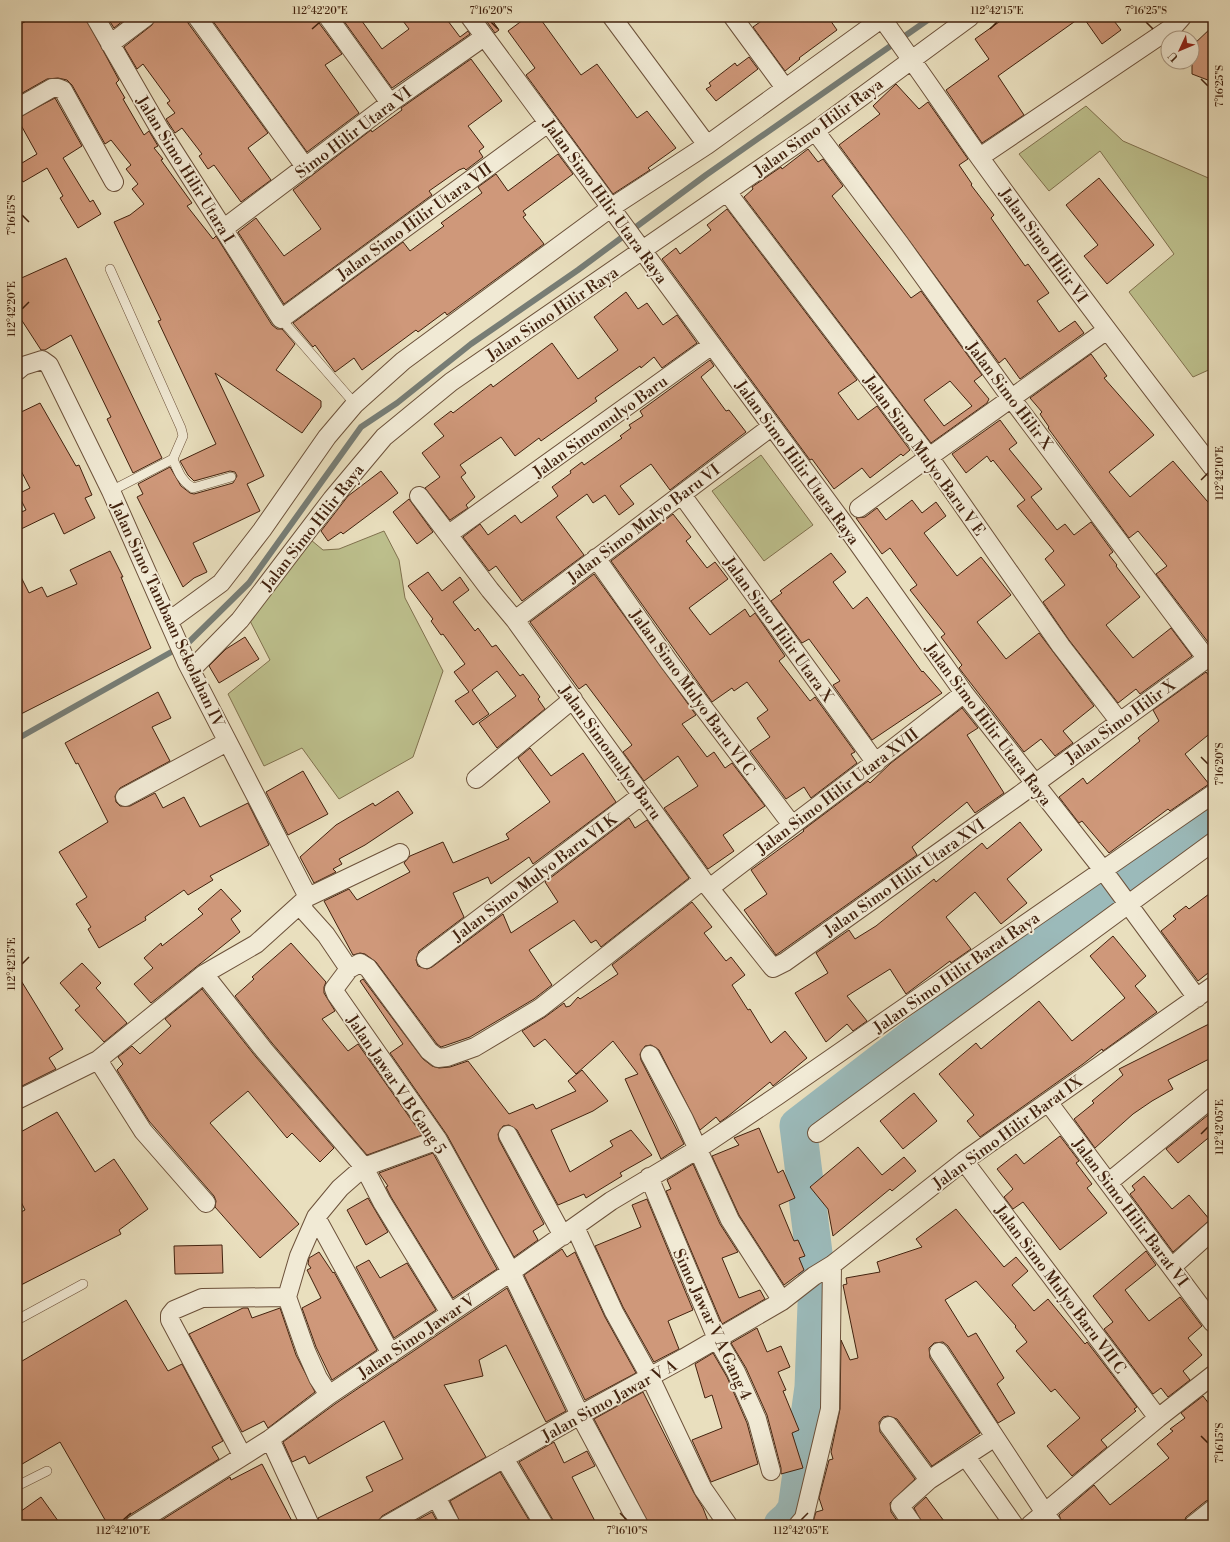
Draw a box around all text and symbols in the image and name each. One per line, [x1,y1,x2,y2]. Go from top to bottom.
text: 112°42'20"E [292,5,348,17]
text: 7°16'20"S [470,5,513,17]
text: 112°42'15"E [970,5,1024,17]
text: 7°16'25"S [1125,5,1167,17]
north arrow [1160,30,1200,70]
text: U [1165,48,1182,64]
text: 7°16'25"S [1214,65,1226,107]
street label: Jalan Simo Hilir Raya [749,74,888,182]
street label: Simo Hilir Utara VI [292,83,416,183]
street label: Jalan Simo Hilir Utara I [131,92,239,247]
street label: Jalan Simo Hilir Utara Raya [538,115,672,289]
street label: Jalan Simo Hilir Utara VII [332,159,496,285]
street label: Jalan Simo Hilir VI [994,183,1092,307]
text: 7°16'15"S [6,195,18,235]
street label: Jalan Simo Hilir Raya [482,262,623,366]
text: 112°42'20"E [6,281,18,337]
street label: Jalan Simo Hilir X [961,337,1057,455]
street label: Jalan Simo Mulyo Baru V E [858,370,989,540]
street label: Jalan Simomulyo Baru [529,371,672,483]
street label: Jalan Simo Hilir Utara Raya [730,376,864,550]
text: 112°42'10"E [1214,446,1226,500]
street label: Jalan Simo Hilir Raya [257,460,369,596]
street label: Jalan Simo Mulyo Baru VI [563,460,724,588]
street label: Jalan Simo Tambaan Sekolahan IV [105,497,229,731]
street label: Jalan Simo Hilir Utara X [718,552,838,707]
street label: Jalan Simo Mulyo Baru VI C [625,605,759,779]
street label: Jalan Simo Hilir Utara Raya [920,638,1057,811]
street label: Jalan Simo Hilir X [1061,675,1180,769]
street label: Jalan Simomulyo Baru [554,681,666,824]
street label: Jalan Simo Hilir Utara XVII [752,724,923,860]
text: 7°16'20"S [1214,742,1226,785]
street label: Jalan Simo Mulyo Baru VI K [448,809,622,947]
street label: Jalan Simo Hilir Utara XVI [820,815,989,942]
street label: Jalan Simo Hilir Barat Raya [869,907,1044,1038]
text: 112°42'15"E [6,937,18,991]
street label: Jalan Jawar V B Gang 5 [342,1010,450,1158]
street label: Jalan Simo Hilir Barat IX [928,1071,1087,1194]
text: 112°42'05"E [1214,1099,1226,1155]
street label: Jalan Simo Hilir Barat VI [1067,1134,1192,1291]
street label: Jalan Simo Mulyo Baru VII C [990,1200,1130,1378]
street label: Simo Jawar V A Gang 4 [668,1246,756,1404]
street label: Jalan Simo Jawar V [353,1290,479,1384]
street label: Jalan Simo Jawar V A [538,1355,681,1447]
text: 7°16'15"S [1214,1423,1226,1463]
text: 112°42'10"E [96,1525,150,1537]
text: 7°16'10"S [606,1525,648,1537]
text: 112°42'05"E [773,1525,829,1537]

